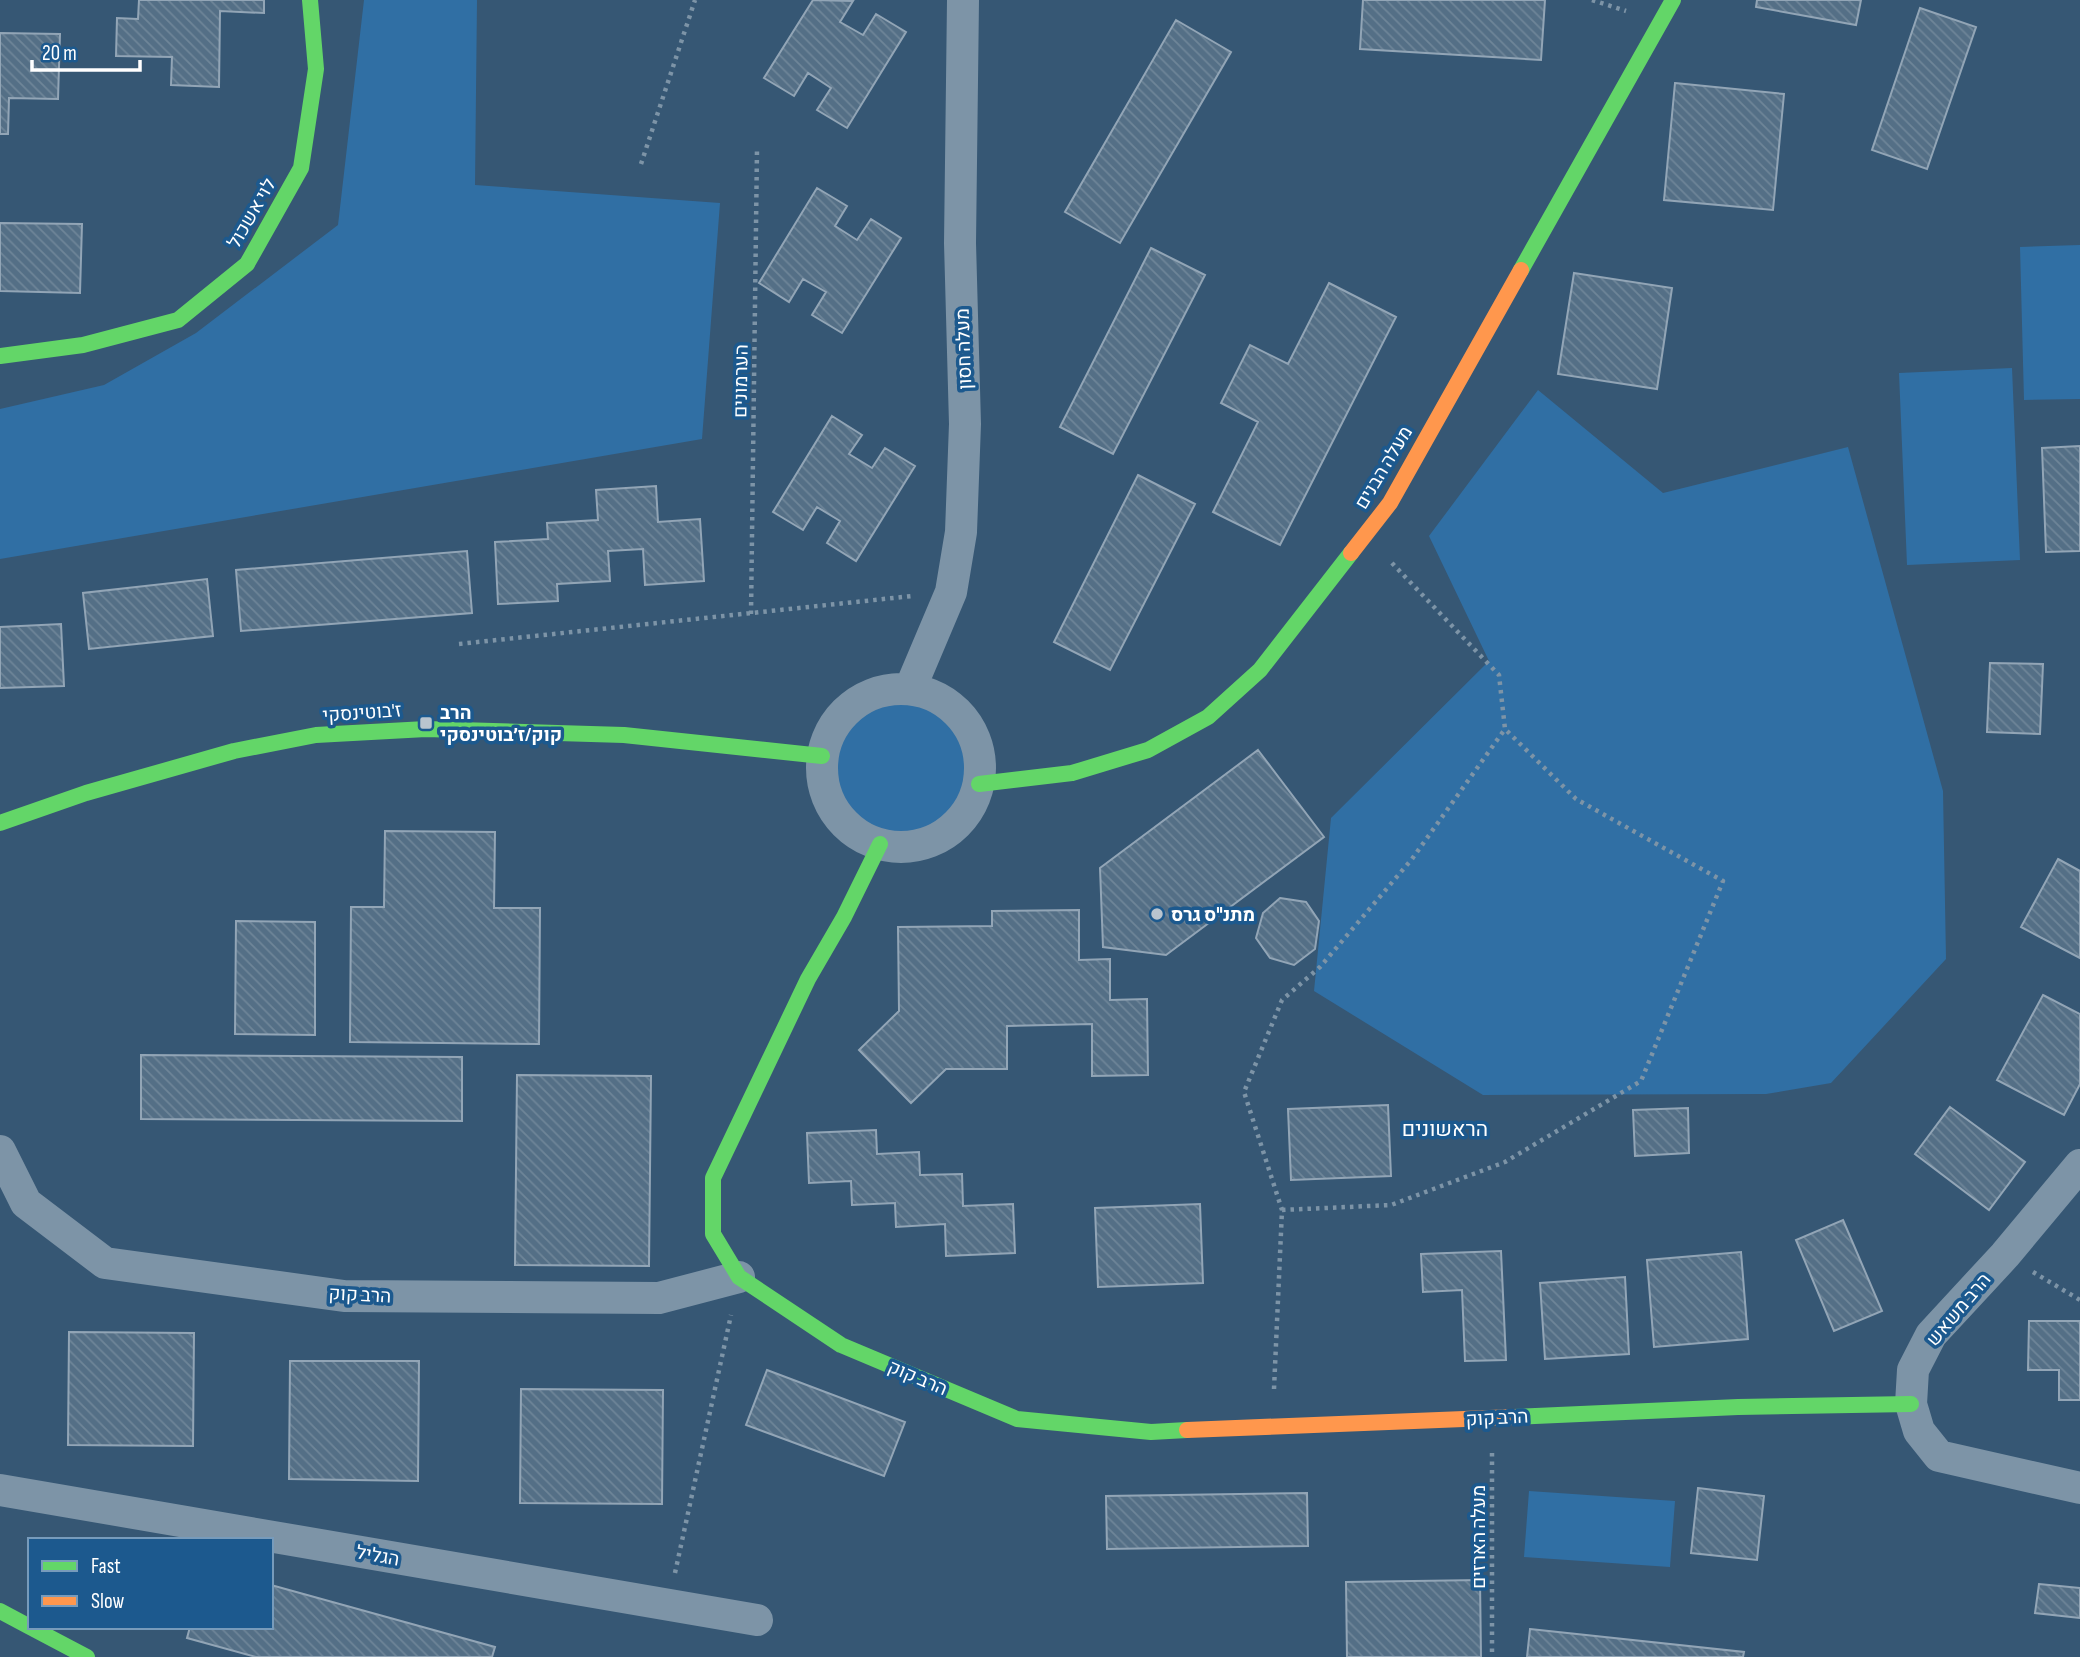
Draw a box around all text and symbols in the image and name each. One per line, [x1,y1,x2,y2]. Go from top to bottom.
scale bar [32,28,140,72]
text: 20 m [42,41,77,66]
street label: לוי אשכול [223,174,282,253]
street label: מעלה חסון [952,308,977,390]
street label: הערמונים [729,344,754,418]
street label: מעלה הבנים [1351,422,1418,514]
street label: ז'בוטינסקי [322,699,403,728]
place label: הרב קוק/ז׳בוטינסקי [440,702,562,747]
marker: הרב קוק/ז׳בוטינסקי [418,715,434,731]
place label: מתנ"ס גרס [1171,904,1255,927]
marker: מתנ"ס גרס [1149,906,1165,922]
district label: הראשונים [1402,1117,1488,1142]
street label: הרב משאש [1922,1269,1996,1351]
street label: הרב קוק [328,1282,392,1309]
street label: הרב קוק [884,1356,951,1401]
street label: הרב קוק [1465,1405,1529,1432]
street label: מעלה הארזים [1468,1485,1491,1589]
legend [28,1538,273,1629]
street label: הגליל [354,1541,401,1572]
text: Fast [91,1554,121,1579]
text: Slow [91,1589,125,1614]

